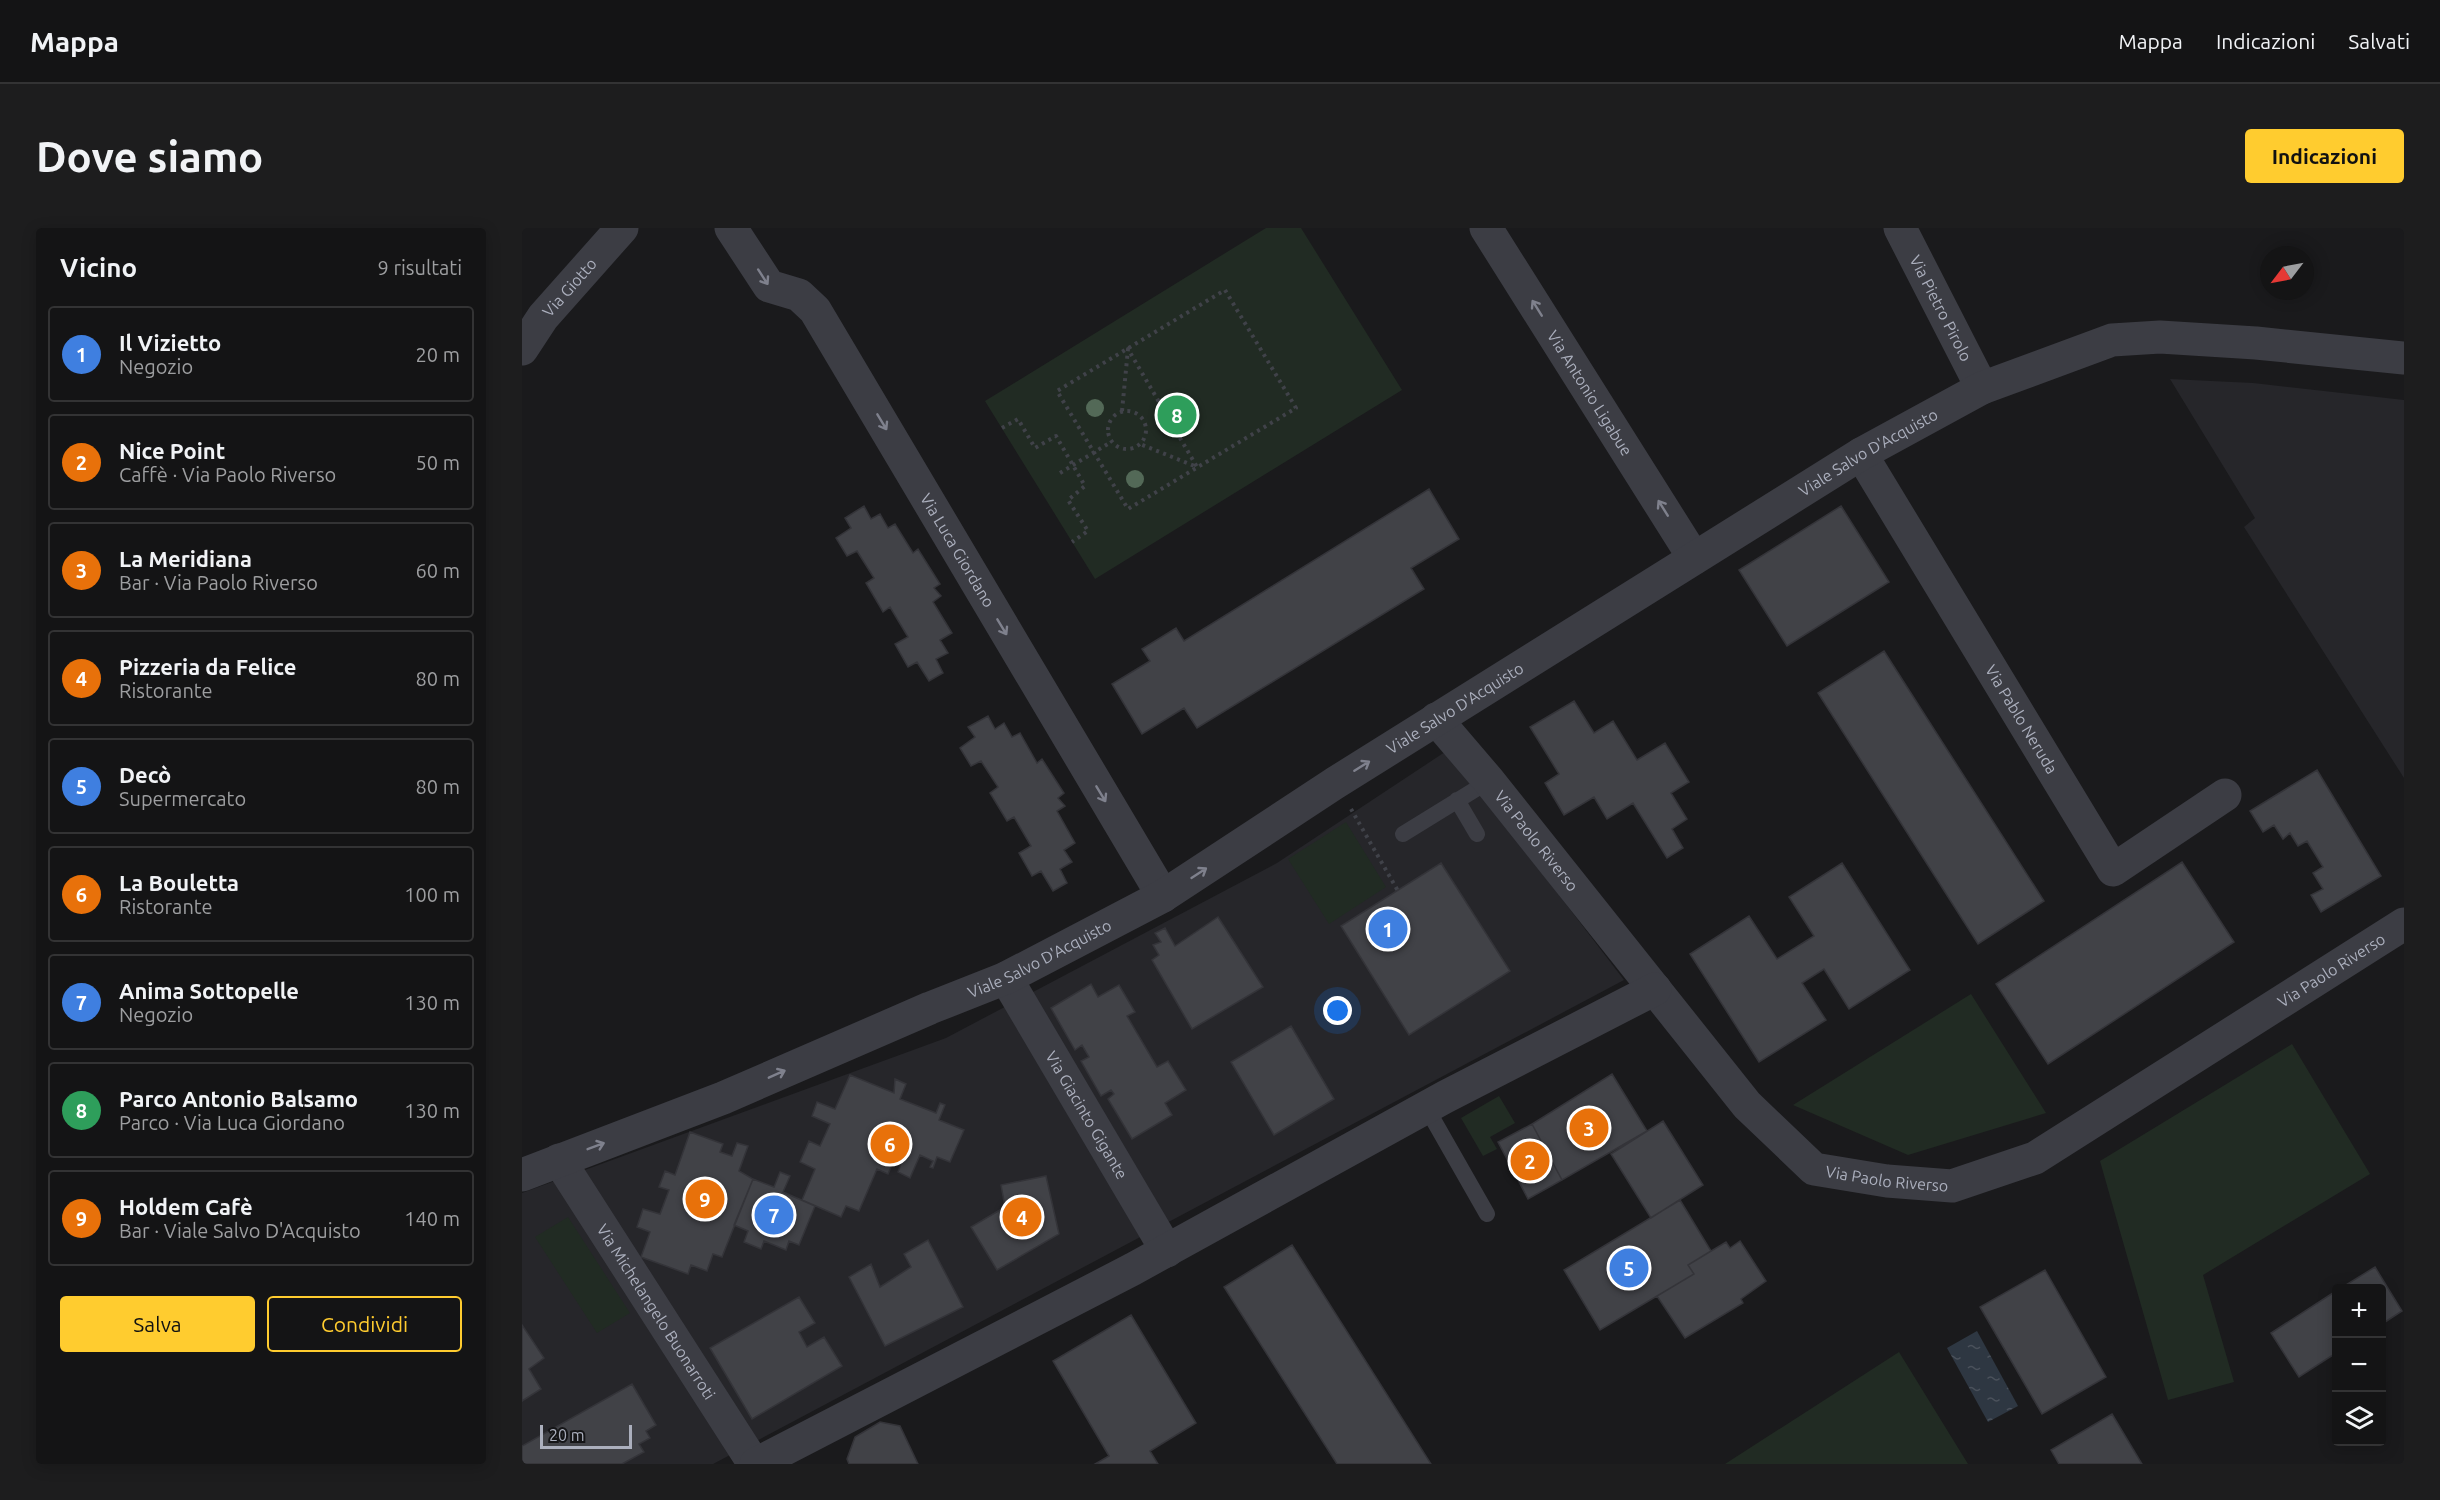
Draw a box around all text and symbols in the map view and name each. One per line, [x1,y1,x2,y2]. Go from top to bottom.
text: Mappa [30,26,119,57]
text: Mappa [2118,29,2183,53]
text: Indicazioni [2216,29,2315,53]
text: Salvati [2348,29,2410,53]
button: Indicazioni [2245,129,2404,183]
text: Dove siamo [36,133,263,180]
north arrow [2260,246,2314,300]
street label: Via Pietro Pirolo [1906,252,1976,364]
text: Vicino [60,253,137,282]
street label: Via Giotto [539,254,600,320]
text: 9 risultati [378,256,462,279]
one-way arrow [757,268,769,285]
one-way arrow [1530,300,1542,317]
street label: Via Antonio Ligabue [1544,327,1636,459]
text: Il Vizietto [119,330,221,355]
text: 1 [76,343,87,366]
text: 20 m [416,343,460,366]
text: Negozio [119,355,193,378]
pin: 8 [1158,392,1196,438]
street label: Viale Salvo D'Acquisto [1795,405,1941,500]
one-way arrow [876,413,888,430]
text: Nice Point [119,438,225,463]
text: 2 [76,451,87,474]
text: 50 m [416,451,460,474]
text: Caffè · Via Paolo Riverso [119,463,336,486]
street label: Via Luca Giordano [917,490,998,610]
one-way arrow [1657,500,1669,517]
text: La Meridiana [119,546,252,571]
text: 3 [76,559,87,582]
text: 60 m [416,559,460,582]
text: Bar · Via Paolo Riverso [119,571,318,594]
one-way arrow [997,618,1009,635]
text: Pizzeria da Felice [119,654,296,679]
street label: Viale Salvo D'Acquisto [1383,659,1527,758]
street label: Via Pablo Neruda [1982,662,2061,777]
text: 4 [76,667,87,690]
text: 80 m [416,667,460,690]
text: Ristorante [119,679,213,702]
one-way arrow [1353,760,1370,772]
text: Decò [119,762,171,787]
text: 5 [76,775,87,798]
text: 80 m [416,775,460,798]
one-way arrow [1096,785,1108,802]
text: Supermercato [119,787,246,810]
street label: Via Paolo Riverso [1491,787,1582,895]
one-way arrow [1190,867,1207,879]
text: La Bouletta [119,870,239,895]
text: 6 [76,883,87,906]
text: 100 m [404,883,460,906]
text: Ristorante [119,895,213,918]
pin: 1 [1368,906,1408,952]
street label: Viale Salvo D'Acquisto [965,916,1114,1001]
street label: Via Paolo Riverso [2274,929,2388,1011]
text: Anima Sottopelle [119,978,299,1003]
text: 7 [76,991,87,1014]
text: 130 m [404,991,460,1014]
your location [1323,996,1352,1025]
text: Negozio [119,1003,193,1026]
street label: Via Giacinto Gigante [1042,1048,1131,1182]
one-way arrow [768,1068,786,1080]
text: Parco Antonio Balsamo [119,1086,358,1111]
text: 8 [76,1099,87,1122]
text: 130 m [404,1099,460,1122]
pin: 3 [1570,1106,1608,1150]
text: Parco · Via Luca Giordano [119,1111,345,1134]
pin: 6 [870,1122,910,1166]
pin: 2 [1510,1138,1550,1184]
one-way arrow [586,1140,605,1151]
street label: Via Paolo Riverso [1824,1162,1949,1195]
pin: 9 [686,1176,724,1222]
pin: 7 [754,1192,794,1238]
text: Holdem Cafè [119,1194,253,1219]
pin: 4 [1002,1194,1042,1240]
text: 9 [76,1207,87,1230]
text: 140 m [404,1207,460,1230]
text: Bar · Viale Salvo D'Acquisto [119,1219,361,1242]
street label: Via Michelangelo Buonarroti [593,1221,719,1402]
pin: 5 [1610,1246,1648,1290]
map controls [2332,1284,2386,1446]
button: + [2332,1284,2386,1338]
button: Salva [60,1296,255,1352]
button: Condividi [267,1296,462,1352]
button: − [2332,1338,2386,1392]
button: layers [2332,1392,2386,1446]
scale bar [540,1422,632,1450]
text: 20 m [549,1426,585,1444]

